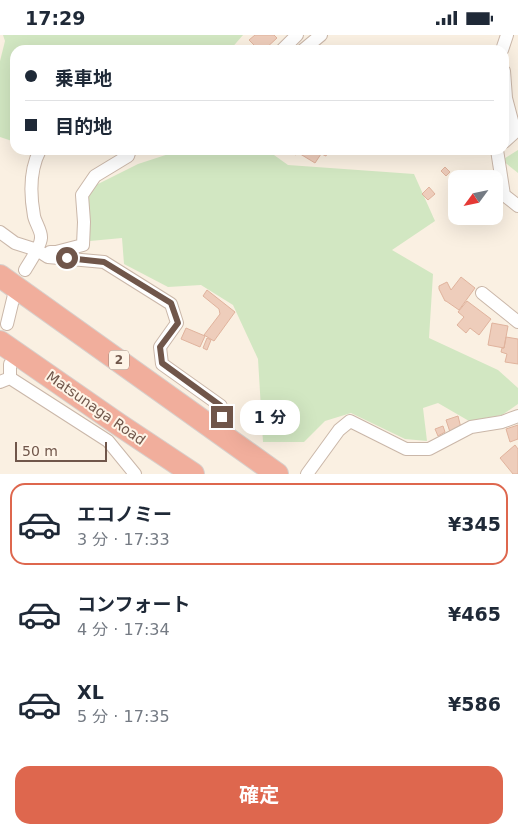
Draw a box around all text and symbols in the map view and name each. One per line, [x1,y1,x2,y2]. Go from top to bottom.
text: 17:29 [25,7,85,29]
text: 乗車地 [55,67,112,89]
text: 目的地 [55,115,112,137]
north arrow [448,170,502,225]
map controls [448,170,503,225]
route start [56,247,78,269]
road number: 2 [109,351,129,369]
street label: Matsunaga Road [44,368,148,448]
callout: 1 分 [240,399,300,435]
route end [211,406,233,428]
text: 1 分 [254,408,286,427]
scale bar [15,439,108,462]
text: 50 m [22,443,58,459]
icon: car [17,502,62,547]
text: エコノミー [77,503,172,525]
text: ¥345 [448,513,501,535]
text: 3 分 · 17:33 [77,530,170,549]
icon: car [17,592,62,637]
text: コンフォート [77,593,190,615]
text: ¥465 [448,603,501,625]
text: 4 分 · 17:34 [77,620,170,639]
text: XL [77,681,104,703]
icon: car [17,682,62,727]
text: ¥586 [448,693,501,715]
text: 5 分 · 17:35 [77,707,170,726]
button: 確定 [15,766,503,824]

